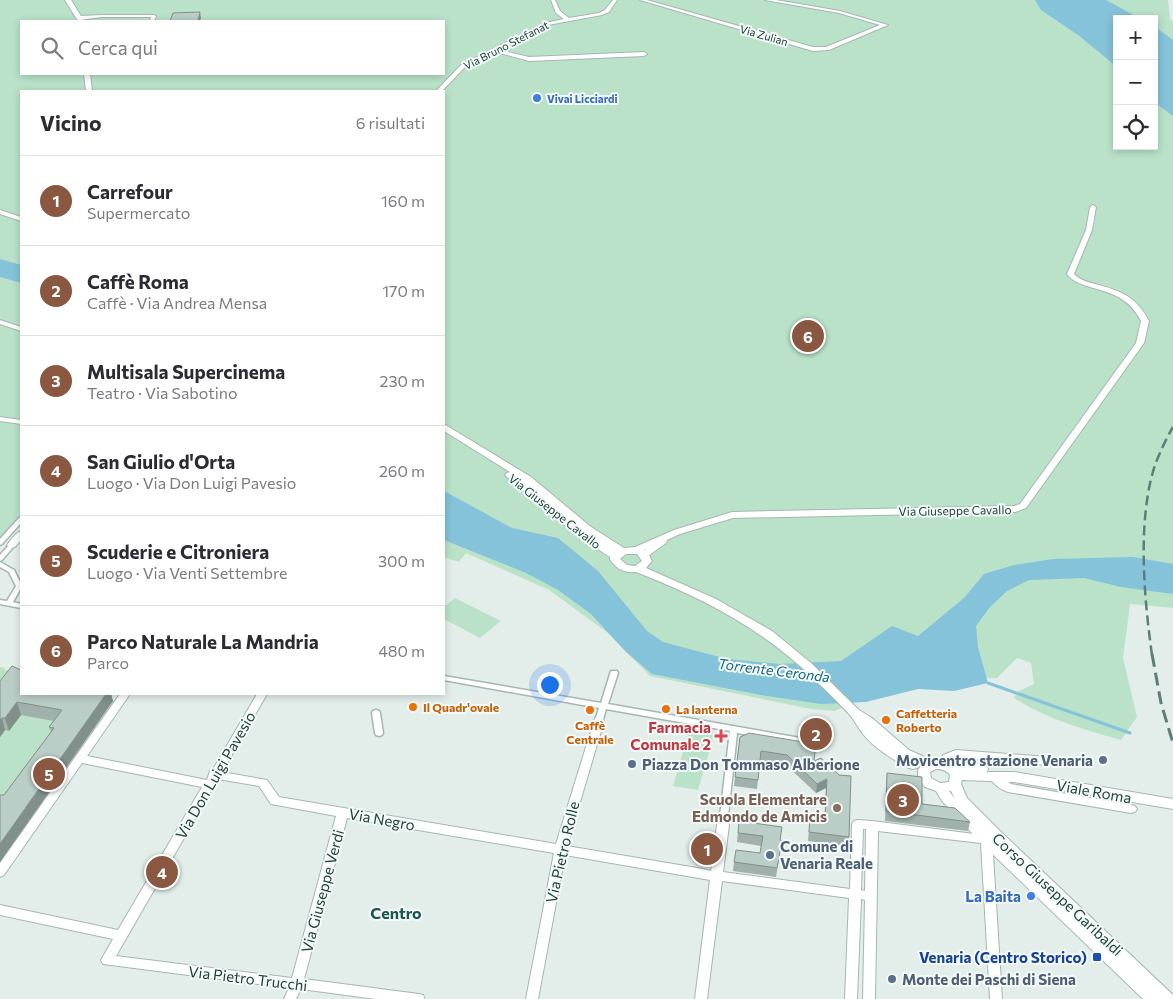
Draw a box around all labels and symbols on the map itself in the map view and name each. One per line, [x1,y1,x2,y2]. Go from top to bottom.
street label: Via Bruno Stefanat [461,18,551,72]
street label: Via Zulian [738,22,790,48]
marker: Vivai Licciardi [531,92,543,104]
place label: Vivai Licciardi [547,92,618,105]
pin: 6 [792,317,824,355]
street label: Via Giuseppe Cavallo [506,471,604,551]
street label: Via Giuseppe Cavallo [898,502,1012,518]
water label: Torrente Ceronda [717,655,831,685]
your location [537,672,563,698]
place label: Il Quadr'ovale [423,700,499,714]
marker: Il Quadr'ovale [407,701,419,713]
place label: La lanterna [676,702,738,716]
marker: La lanterna [660,703,672,715]
marker: Caffè Centrale [584,704,596,716]
place label: Caffetteria Roberto [896,706,957,734]
street label: Via Don Luigi Pavesio [171,708,259,842]
marker: Caffetteria Roberto [880,714,892,726]
pin: 2 [800,715,832,753]
place label: Caffè Centrale [566,718,614,746]
place label: Farmacia Comunale 2 [630,718,711,753]
marker: Farmacia Comunale 2 [715,730,727,742]
place label: Movicentro stazione Venaria [896,751,1093,769]
marker: Movicentro stazione Venaria [1097,754,1109,766]
pin: 5 [33,755,65,793]
place label: Piazza Don Tommaso Alberione [642,755,860,773]
marker: Piazza Don Tommaso Alberione [626,758,638,770]
street label: Viale Roma [1055,776,1133,806]
pin: 3 [887,781,919,819]
place label: Scuola Elementare Edmondo de Amicis [692,790,827,825]
street label: Via Pietro Rolle [542,799,582,905]
marker: Scuola Elementare Edmondo de Amicis [831,802,843,814]
street label: Via Negro [347,804,417,834]
street label: Via Giuseppe Verdi [297,827,347,955]
street label: Corso Giuseppe Garibaldi [989,829,1127,959]
pin: 1 [691,830,723,868]
place label: Comune di Venaria Reale [780,837,873,872]
marker: Comune di Venaria Reale [764,849,776,861]
pin: 4 [146,853,178,891]
place label: La Baita [965,887,1021,905]
marker: La Baita [1025,890,1037,902]
district label: Centro [370,903,422,922]
place label: Venaria (Centro Storico) [919,948,1087,966]
marker: Venaria (Centro Storico) [1091,951,1103,963]
street label: Via Pietro Trucchi [188,962,308,994]
place label: Monte dei Paschi di Siena [902,970,1076,988]
marker: Monte dei Paschi di Siena [886,973,898,985]

